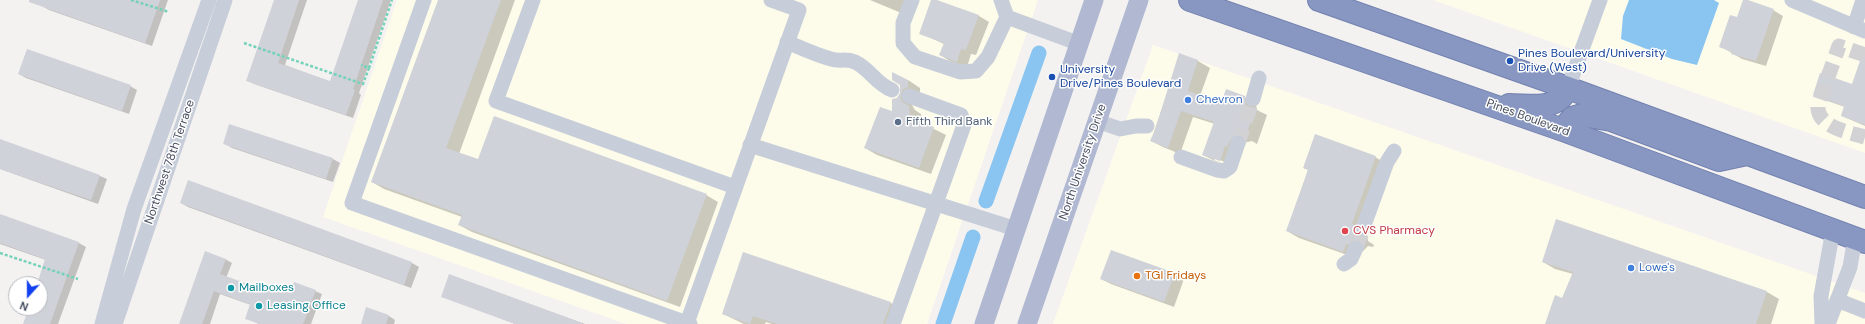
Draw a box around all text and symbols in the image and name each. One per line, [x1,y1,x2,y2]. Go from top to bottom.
place label: Pines Boulevard/University Drive (West) [1518,47,1665,75]
marker: Pines Boulevard/University Drive (West) [1505,56,1515,66]
place label: University Drive/Pines Boulevard [1060,63,1181,91]
marker: University Drive/Pines Boulevard [1047,72,1057,82]
place label: Chevron [1196,93,1243,107]
marker: Chevron [1183,95,1193,105]
street label: Pines Boulevard [1484,96,1572,140]
street label: Northwest 78th Terrace [142,98,198,226]
street label: North University Drive [1056,102,1110,222]
place label: Fifth Third Bank [906,115,992,129]
marker: Fifth Third Bank [893,117,903,127]
place label: CVS Pharmacy [1353,224,1435,238]
marker: CVS Pharmacy [1340,226,1350,236]
place label: Lowe's [1639,261,1675,275]
marker: Lowe's [1626,263,1636,273]
place label: TGI Fridays [1145,269,1206,283]
marker: TGI Fridays [1132,271,1142,281]
north arrow [8,276,48,316]
place label: Mailboxes [239,281,294,295]
marker: Mailboxes [226,283,236,293]
text: N [18,298,30,314]
place label: Leasing Office [267,299,346,313]
marker: Leasing Office [254,301,264,311]

